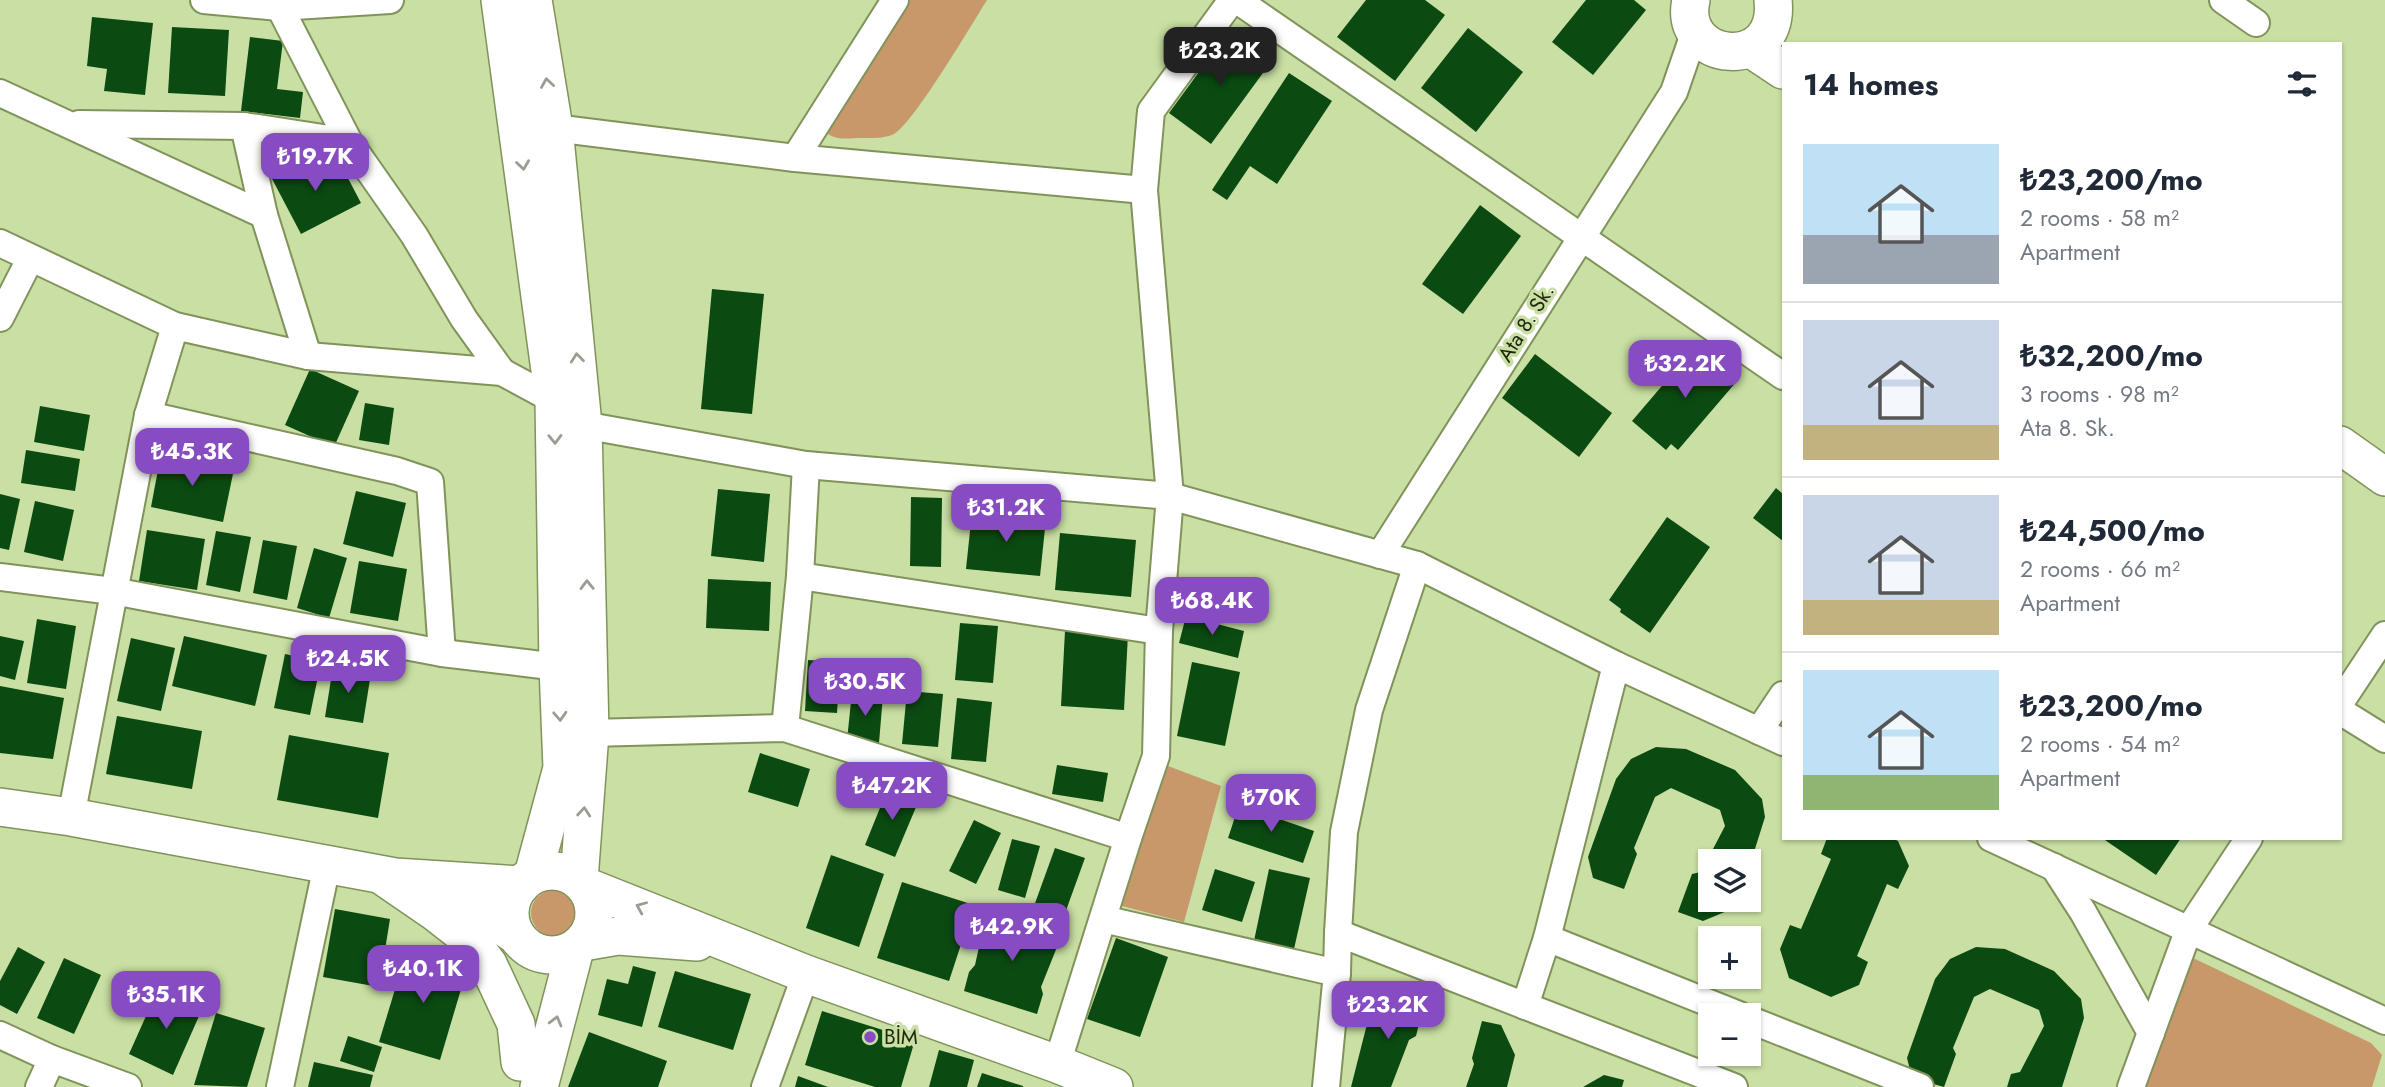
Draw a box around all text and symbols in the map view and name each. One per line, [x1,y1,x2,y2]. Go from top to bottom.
pin: ₺23.2K [1163,28,1277,87]
text: ₺23.2K [1180,33,1260,67]
text: 14 homes [1803,63,1938,106]
icon: filters [2283,65,2321,103]
one-way arrow [540,77,555,89]
pin: ₺19.7K [258,134,372,193]
text: ₺19.7K [277,139,353,173]
text: ₺23,200/mo [2020,158,2203,201]
one-way arrow [515,159,530,171]
icon: home [1859,172,1943,256]
text: 2 rooms · 58 m² [2020,201,2179,235]
text: Apartment [2020,235,2120,269]
street label: Ata 8. Sk. [1490,278,1562,368]
text: ₺32,200/mo [2020,334,2203,377]
pin: ₺32.2K [1628,340,1742,400]
text: ₺32.2K [1644,346,1726,380]
icon: home [1859,348,1943,432]
one-way arrow [570,352,585,363]
text: 3 rooms · 98 m² [2020,377,2179,411]
text: Ata 8. Sk. [2020,411,2115,445]
pin: ₺45.3K [135,428,249,488]
text: ₺45.3K [151,434,233,468]
one-way arrow [547,434,563,445]
pin: ₺31.2K [949,484,1063,544]
text: ₺31.2K [967,490,1045,524]
text: ₺24,500/mo [2020,509,2205,552]
icon: home [1859,523,1943,607]
text: 2 rooms · 66 m² [2020,552,2180,586]
pin: ₺68.4K [1155,578,1269,637]
one-way arrow [579,579,595,590]
text: ₺68.4K [1171,583,1253,617]
text: Apartment [2020,586,2120,620]
pin: ₺24.5K [291,636,405,695]
text: ₺24.5K [307,641,389,675]
pin: ₺30.5K [808,658,922,718]
text: ₺30.5K [825,664,905,698]
text: ₺23,200/mo [2020,684,2203,727]
icon: home [1859,698,1943,782]
one-way arrow [553,710,568,721]
text: 2 rooms · 54 m² [2020,727,2180,761]
text: Apartment [2020,761,2120,795]
pin: ₺47.2K [835,762,949,822]
text: ₺47.2K [852,768,932,802]
pin: ₺70K [1230,774,1312,834]
text: ₺70K [1242,780,1300,814]
one-way arrow [576,807,591,818]
map controls [1698,849,1761,1066]
button: layers [1698,849,1761,912]
one-way arrow [636,902,648,916]
pin: ₺42.9K [955,904,1069,963]
text: ₺42.9K [970,909,1054,943]
button: + [1698,926,1761,989]
pin: ₺40.1K [366,946,480,1005]
text: ₺40.1K [383,951,463,985]
pin: ₺35.1K [109,972,223,1031]
text: ₺35.1K [127,977,205,1011]
pin: ₺23.2K [1331,982,1445,1041]
text: ₺23.2K [1348,987,1428,1021]
button: − [1698,1003,1761,1066]
one-way arrow [548,1015,562,1027]
place label: BİM [884,1022,918,1052]
marker: BİM [862,1029,878,1045]

